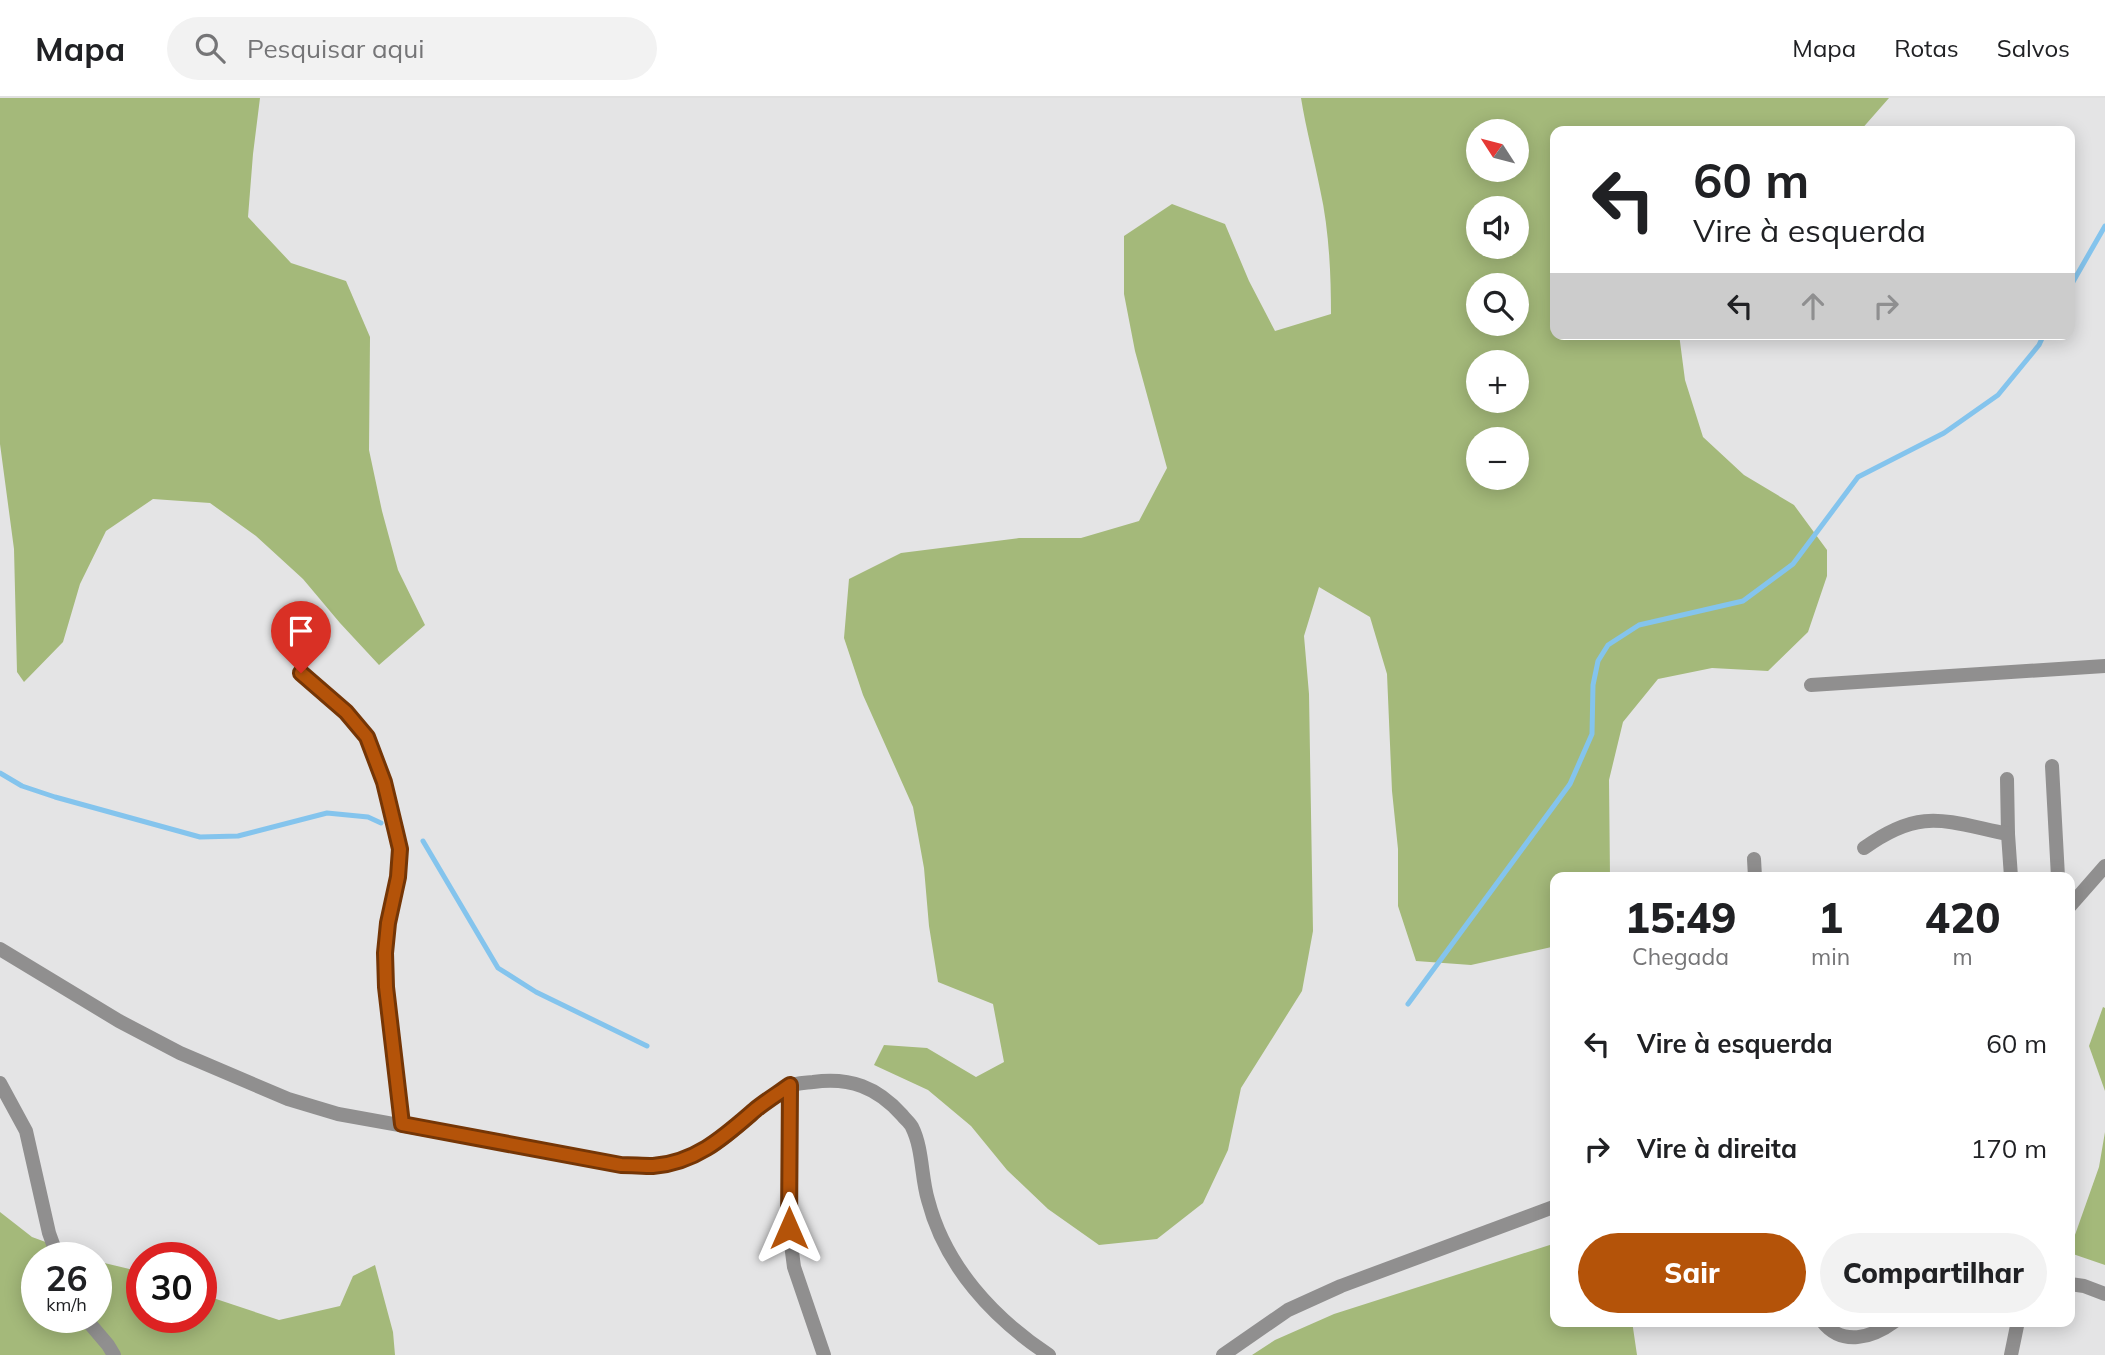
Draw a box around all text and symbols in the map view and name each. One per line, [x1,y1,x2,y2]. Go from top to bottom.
search box [167,17,657,80]
text: Mapa [35,28,125,69]
icon: search [191,29,229,67]
text: Pesquisar aqui [247,32,424,65]
text: Mapa [1792,33,1856,63]
text: Rotas [1894,33,1959,63]
text: Salvos [1997,33,2070,63]
north arrow [1466,119,1530,182]
map controls [1466,119,1529,490]
text: 60 m [1693,149,1809,210]
icon: left [1578,154,1669,245]
button: sound [1466,196,1529,259]
text: Vire à esquerda [1693,210,1926,250]
button: search [1466,273,1529,336]
icon: left [1721,287,1759,325]
icon: ahead [1794,287,1832,325]
icon: right [1867,287,1905,325]
button: + [1466,350,1529,413]
button: − [1466,427,1529,490]
pin [271,601,331,673]
icon: arrive [282,612,320,650]
text: 15:49 [1625,891,1736,944]
text: 1 [1818,891,1843,944]
text: 420 [1925,891,2000,944]
text: Chegada [1632,942,1729,971]
text: min [1811,942,1850,971]
text: m [1952,942,1973,971]
icon: left [1578,1025,1616,1063]
text: Vire à esquerda [1637,1027,1833,1060]
text: 60 m [1986,1027,2047,1060]
icon: right [1578,1130,1616,1168]
text: Vire à direita [1637,1132,1797,1165]
text: 170 m [1971,1132,2047,1165]
position arrow [752,1191,826,1265]
button: Sair [1578,1233,1806,1313]
button: Compartilhar [1820,1233,2047,1313]
speed limit sign: 30 [126,1242,217,1333]
text: 26 [45,1256,88,1300]
text: km/h [46,1293,87,1316]

